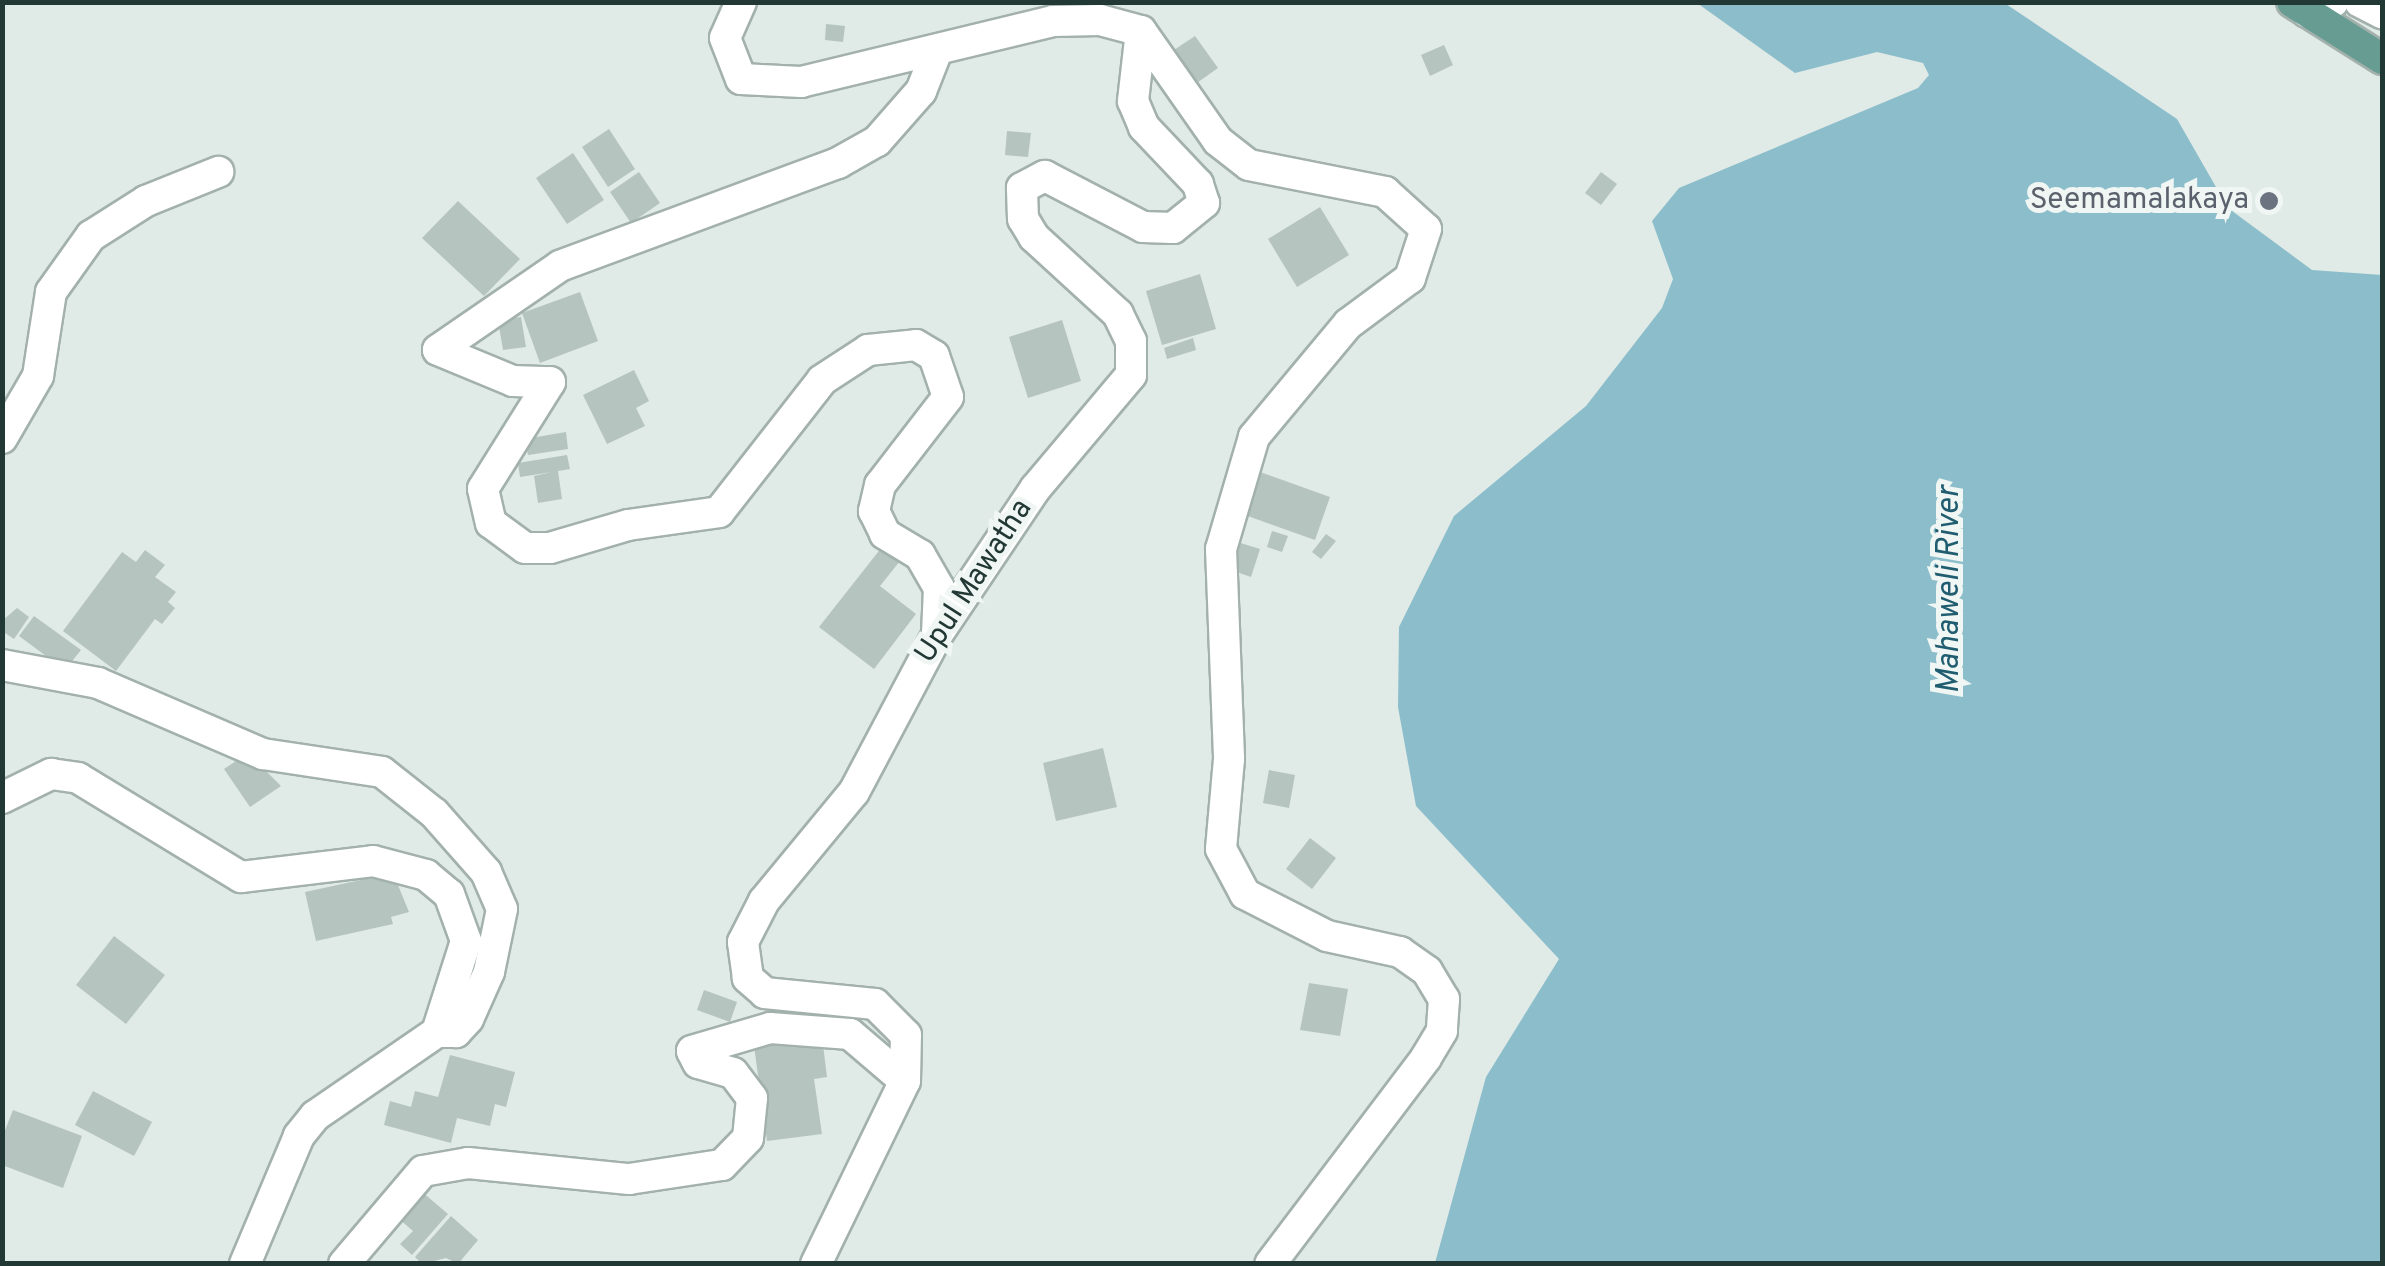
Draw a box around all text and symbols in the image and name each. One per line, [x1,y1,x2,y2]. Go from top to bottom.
place label: Seemamalakaya [2030,183,2249,219]
marker: Seemamalakaya [2258,190,2280,212]
water label: Mahaweli River [1931,486,1969,694]
street label: Upul Mawatha [909,493,1041,671]

